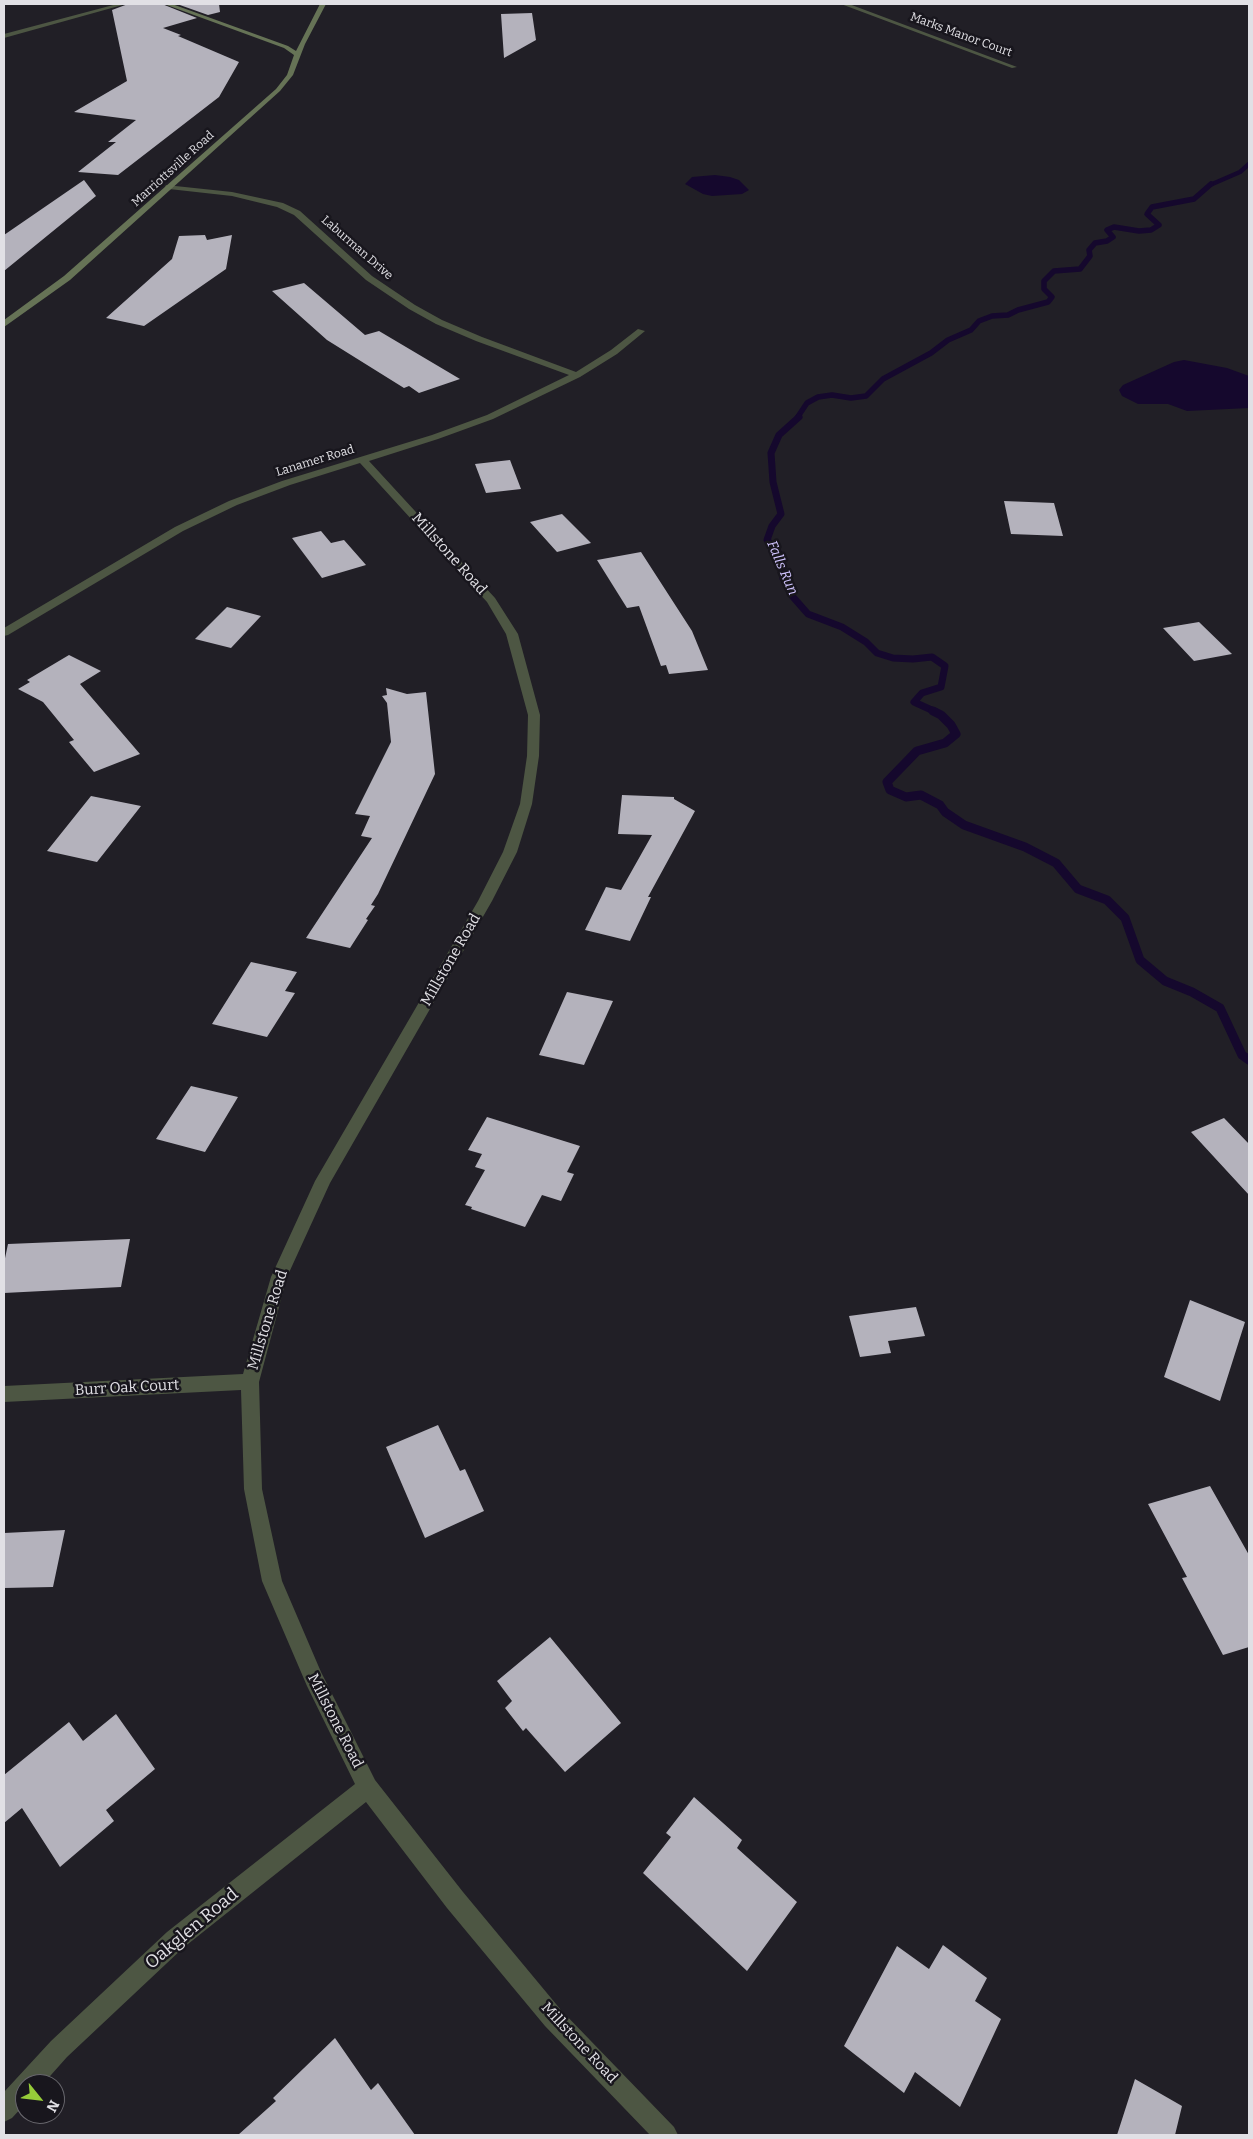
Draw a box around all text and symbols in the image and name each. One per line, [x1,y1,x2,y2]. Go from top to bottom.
street label: Marks Manor Court [908,10,1014,60]
street label: Marriottsville Road [129,128,217,210]
street label: Laburman Drive [318,213,396,283]
street label: Lanamer Road [274,442,356,480]
street label: Millstone Road [408,510,490,598]
water label: Falls Run [763,538,801,598]
street label: Millstone Road [417,911,485,1009]
street label: Millstone Road [244,1268,292,1372]
street label: Burr Oak Court [74,1376,180,1400]
street label: Millstone Road [303,1671,367,1771]
street label: Oakglen Road [141,1884,243,1974]
street label: Millstone Road [537,1999,621,2087]
north arrow [15,2074,65,2124]
text: N [43,2097,63,2115]

